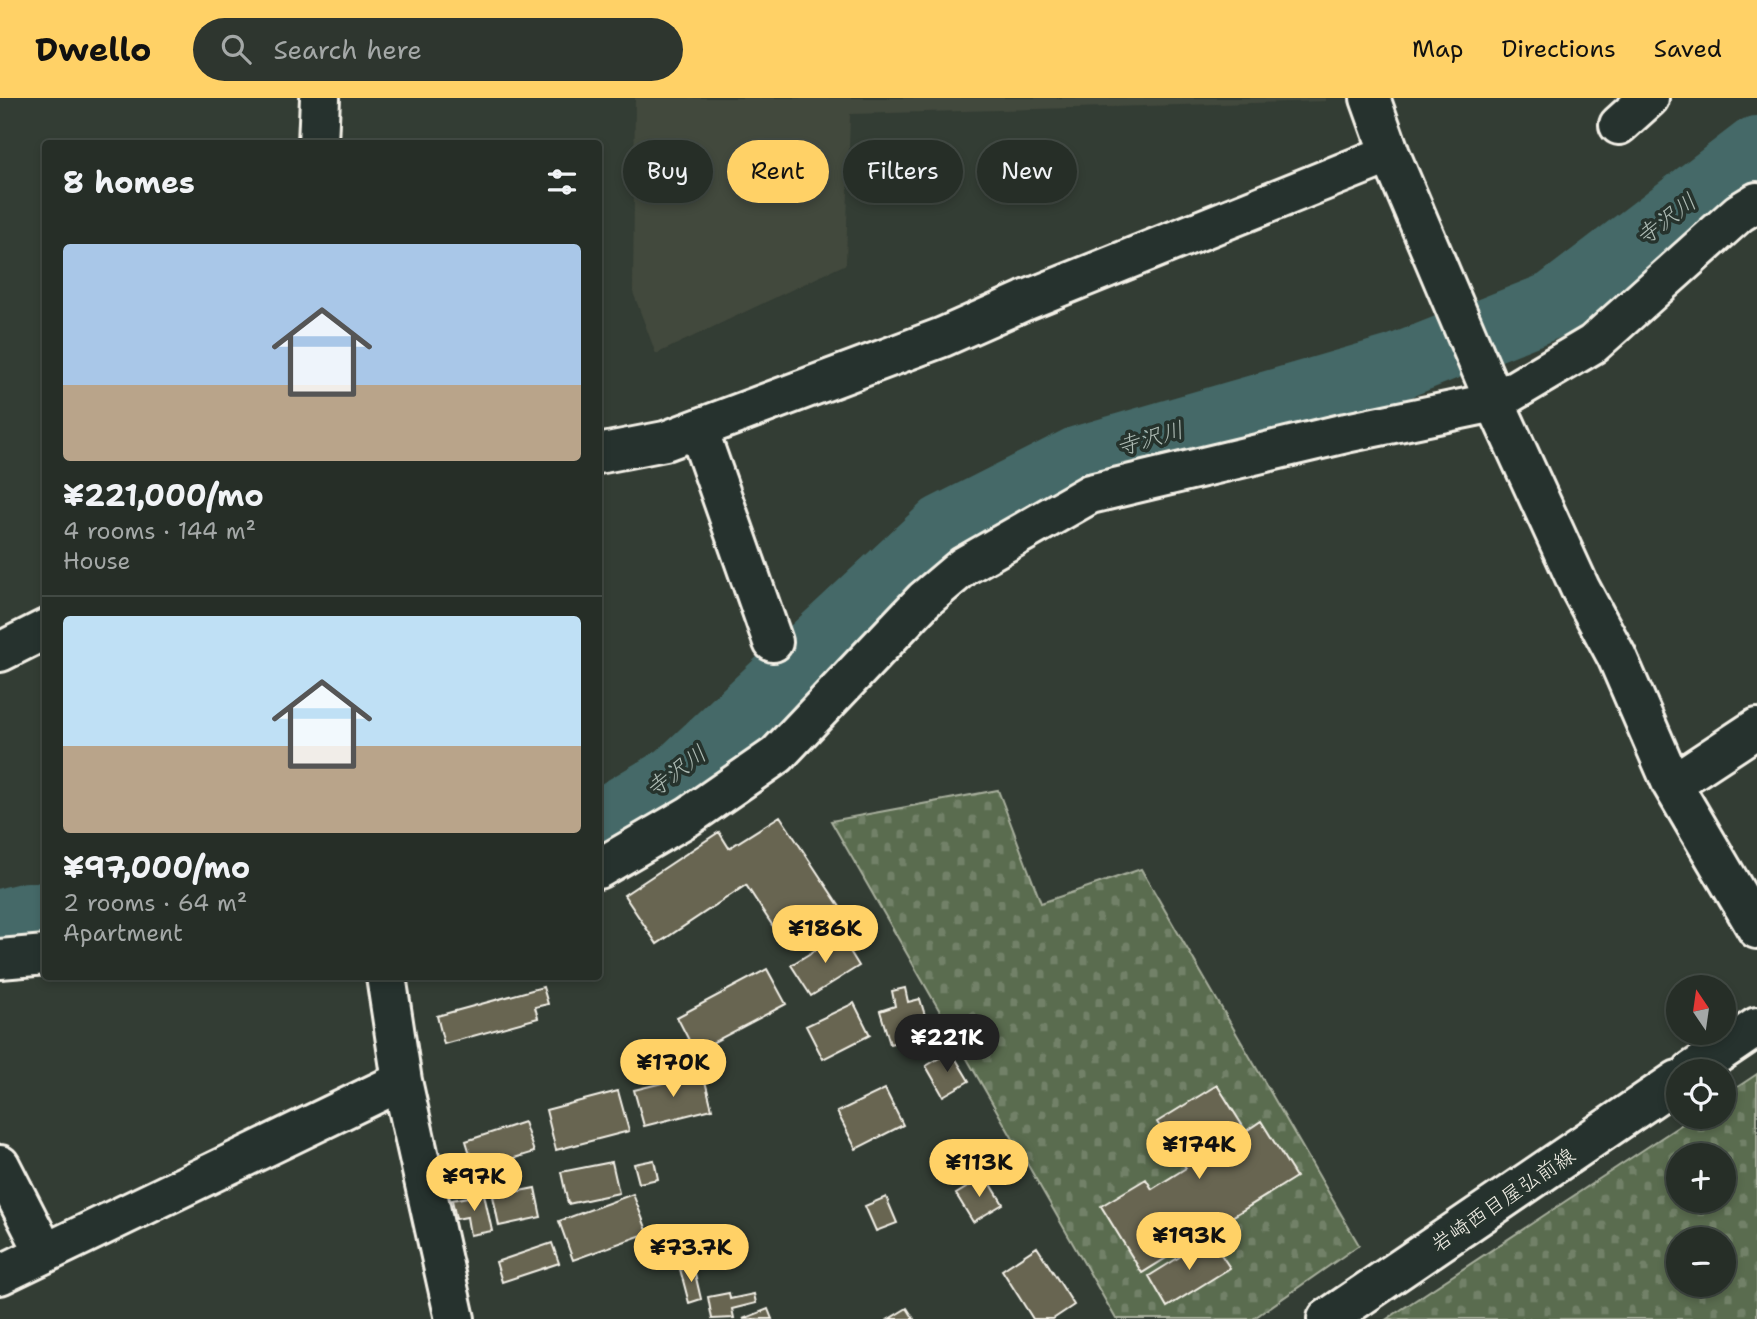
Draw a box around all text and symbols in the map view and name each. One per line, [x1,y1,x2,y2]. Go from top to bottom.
search box [193,18,683,81]
text: Dwello [35,27,151,72]
icon: search [217,30,255,68]
text: Search here [273,32,422,67]
text: Map [1412,33,1463,65]
text: Directions [1501,33,1616,65]
text: Saved [1654,33,1722,65]
chip: Buy [623,140,713,203]
chip: Rent [727,140,829,203]
chip: Filters [843,140,963,203]
chip: New [977,140,1077,203]
text: 8 homes [63,162,195,203]
icon: filters [543,163,581,201]
water label: 寺沢川 [1629,186,1703,252]
icon: home [259,289,385,415]
water label: 寺沢川 [1113,414,1187,462]
text: ¥221,000/mo [63,475,264,516]
text: 4 rooms · 144 m² [63,516,256,546]
text: House [63,546,131,576]
icon: home [259,661,385,787]
water label: 寺沢川 [639,738,713,804]
text: ¥97,000/mo [63,847,250,888]
text: 2 rooms · 64 m² [63,888,247,918]
pin: ¥186K [776,906,874,965]
text: ¥186K [788,913,862,943]
text: Apartment [63,918,183,948]
north arrow [1666,975,1736,1045]
map controls [1666,975,1736,1297]
pin: ¥221K [898,1014,996,1074]
text: ¥221K [910,1022,984,1052]
pin: ¥170K [624,1040,722,1099]
text: ¥170K [636,1047,710,1077]
button: locate [1666,1059,1736,1129]
pin: ¥174K [1150,1122,1248,1181]
text: ¥174K [1162,1129,1236,1159]
pin: ¥113K [930,1140,1028,1199]
street label: 岩崎西目屋弘前線 [1426,1141,1580,1259]
button: + [1666,1143,1736,1213]
text: ¥113K [945,1147,1013,1177]
pin: ¥97K [433,1154,515,1213]
text: ¥97K [442,1161,506,1191]
pin: ¥193K [1140,1212,1238,1272]
text: ¥193K [1152,1220,1226,1250]
pin: ¥73.7K [634,1224,748,1284]
button: − [1666,1227,1736,1297]
text: ¥73.7K [650,1232,732,1262]

